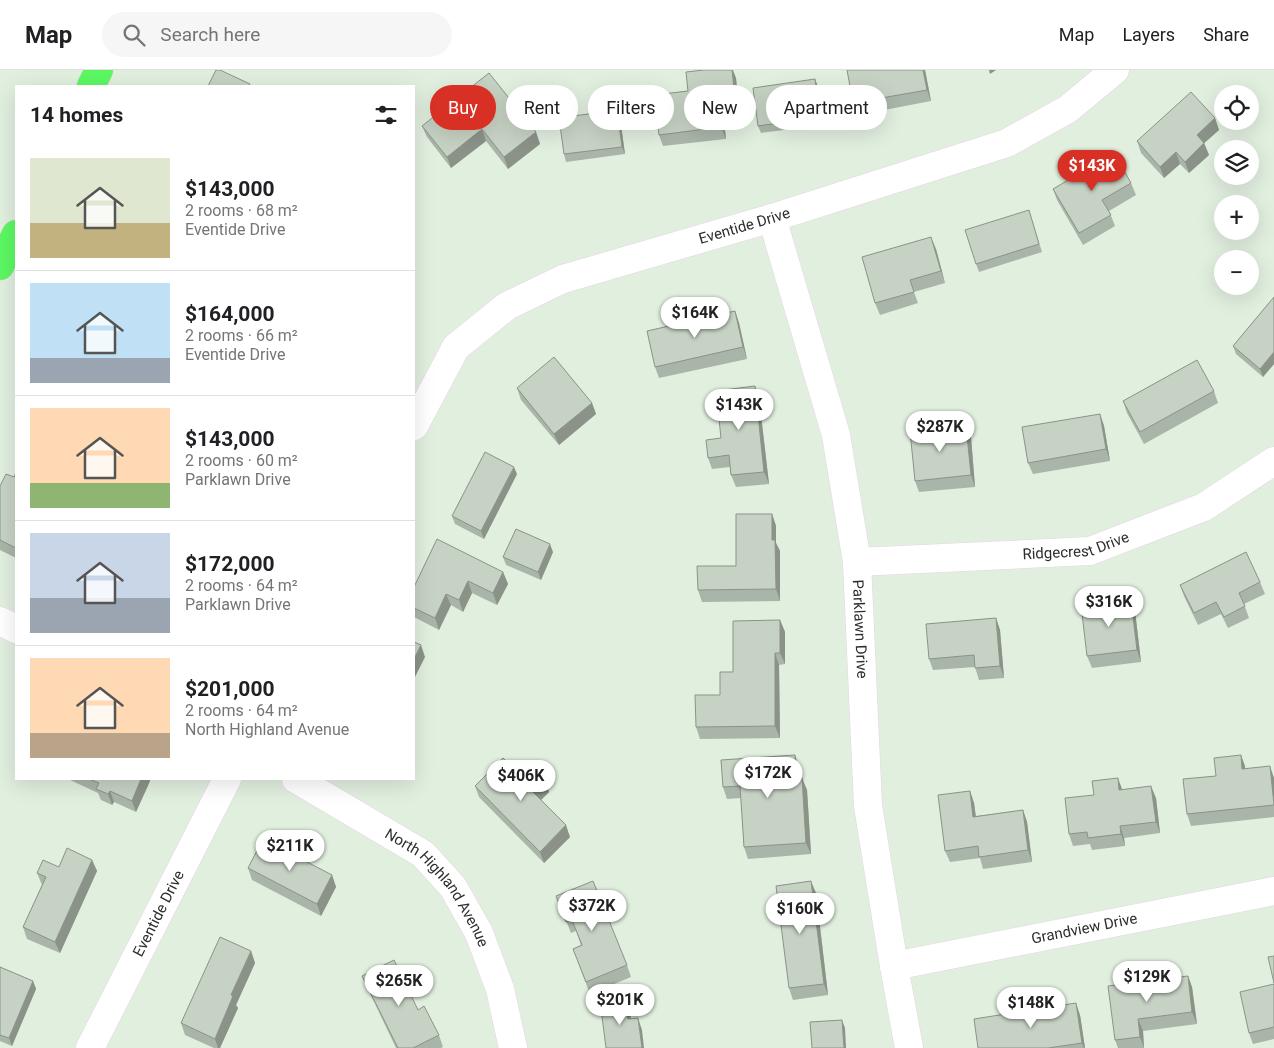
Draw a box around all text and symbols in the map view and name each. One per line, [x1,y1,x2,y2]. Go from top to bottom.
search box [102,12,452,57]
text: Map [25,21,72,49]
icon: search [120,21,148,49]
text: Search here [160,23,260,46]
text: Map [1059,24,1094,45]
text: Layers [1122,24,1175,45]
text: Share [1203,24,1249,45]
chip: Buy [430,85,496,130]
chip: Rent [506,85,578,130]
chip: Filters [588,85,674,130]
chip: New [684,85,756,130]
chip: Apartment [766,85,887,130]
map controls [1214,85,1259,295]
button: locate [1214,85,1259,130]
icon: filters [372,101,400,129]
text: 14 homes [30,103,123,127]
button: layers [1214,140,1259,185]
pin: $143K [1057,150,1127,192]
text: $143K [1069,156,1115,175]
text: $143,000 [185,177,275,201]
icon: home [70,178,130,238]
button: + [1214,195,1259,240]
text: 2 rooms · 68 m² [185,201,298,220]
street label: Eventide Drive [697,204,792,248]
text: Eventide Drive [185,220,285,239]
button: − [1214,250,1259,295]
pin: $164K [660,296,730,339]
text: $164,000 [185,302,275,326]
icon: home [70,303,130,363]
text: $164K [672,303,718,322]
text: 2 rooms · 66 m² [185,326,298,345]
text: Eventide Drive [185,345,285,364]
pin: $143K [704,388,774,431]
text: $143K [716,395,762,414]
pin: $287K [905,410,975,453]
text: $287K [917,417,963,436]
text: $143,000 [185,427,275,451]
icon: home [70,428,130,488]
text: 2 rooms · 60 m² [185,451,298,470]
text: Parklawn Drive [185,470,291,489]
street label: Ridgecrest Drive [1022,528,1132,563]
text: $172,000 [185,552,275,576]
icon: home [70,553,130,613]
text: 2 rooms · 64 m² [185,576,298,595]
street label: Parklawn Drive [849,579,871,679]
pin: $316K [1074,586,1144,628]
text: $316K [1086,592,1132,611]
text: Parklawn Drive [185,595,291,614]
text: $201,000 [185,677,275,701]
icon: home [70,678,130,738]
text: 2 rooms · 64 m² [185,701,298,720]
text: North Highland Avenue [185,720,349,739]
pin: $172K [733,756,803,799]
pin: $406K [486,760,556,802]
text: $172K [745,763,791,782]
text: $406K [498,766,544,785]
street label: North Highland Avenue [382,825,492,949]
pin: $211K [255,830,325,872]
text: $211K [267,836,313,855]
street label: Eventide Drive [129,867,188,960]
pin: $372K [557,890,627,932]
pin: $160K [765,892,835,935]
text: $372K [569,896,615,915]
text: $160K [777,899,823,918]
street label: Grandview Drive [1030,909,1139,948]
pin: $129K [1112,960,1182,1003]
pin: $265K [364,964,434,1007]
text: $129K [1124,967,1170,986]
text: $265K [376,971,422,990]
pin: $201K [585,984,655,1026]
pin: $148K [996,986,1066,1029]
text: $201K [597,990,643,1009]
text: $148K [1008,993,1054,1012]

